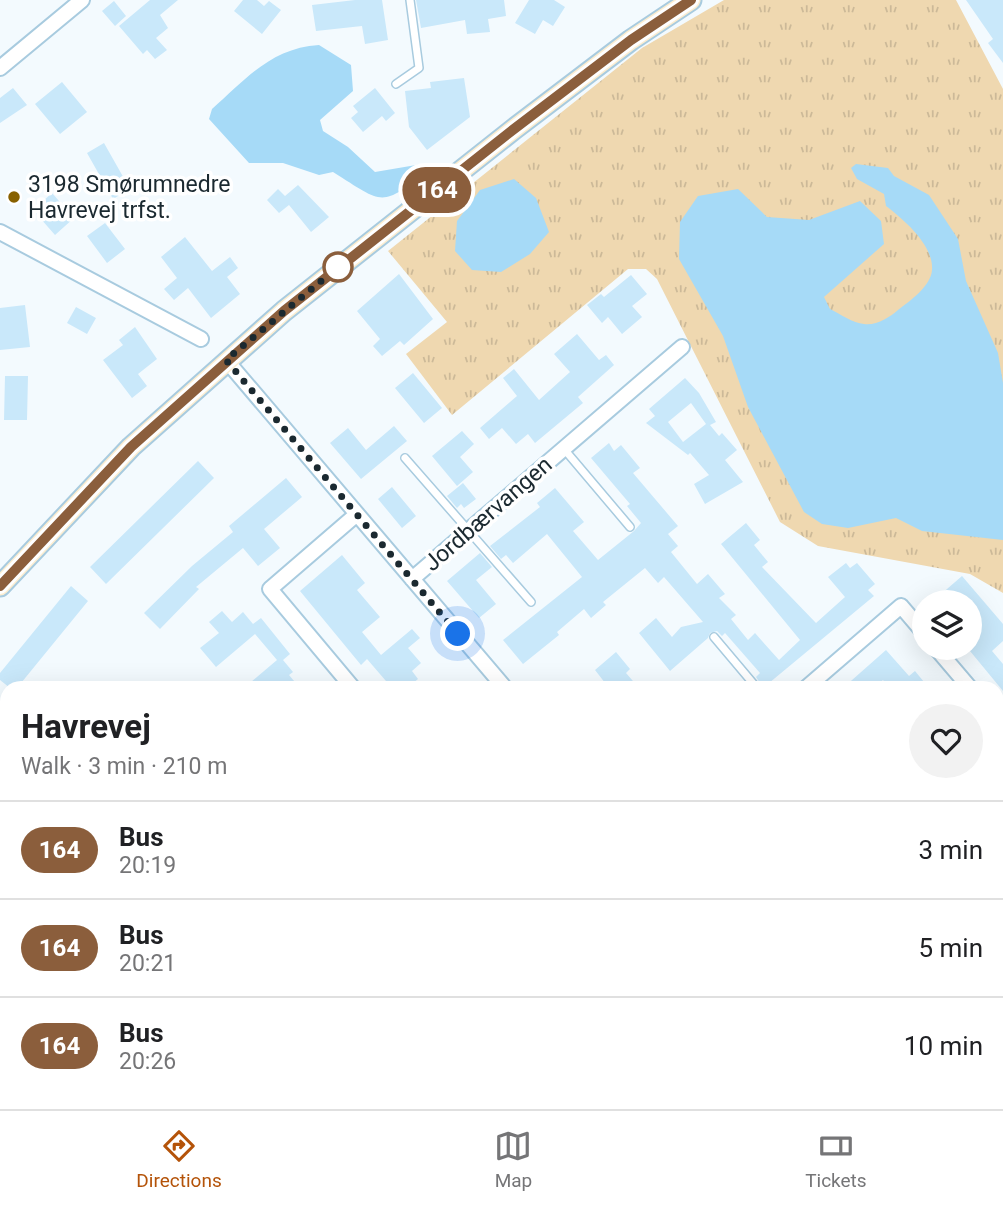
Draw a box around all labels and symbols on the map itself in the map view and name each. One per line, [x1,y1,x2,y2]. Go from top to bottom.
line badge: 164 [397,167,477,213]
place label: 3198 Smørumnedre Havrevej trfst. [28,171,231,224]
marker: 3198 Smørumnedre Havrevej trfst. [6,189,22,205]
unlabelled marker [323,252,353,282]
street label: Jordbærvangen [419,451,557,577]
your location [440,616,475,651]

